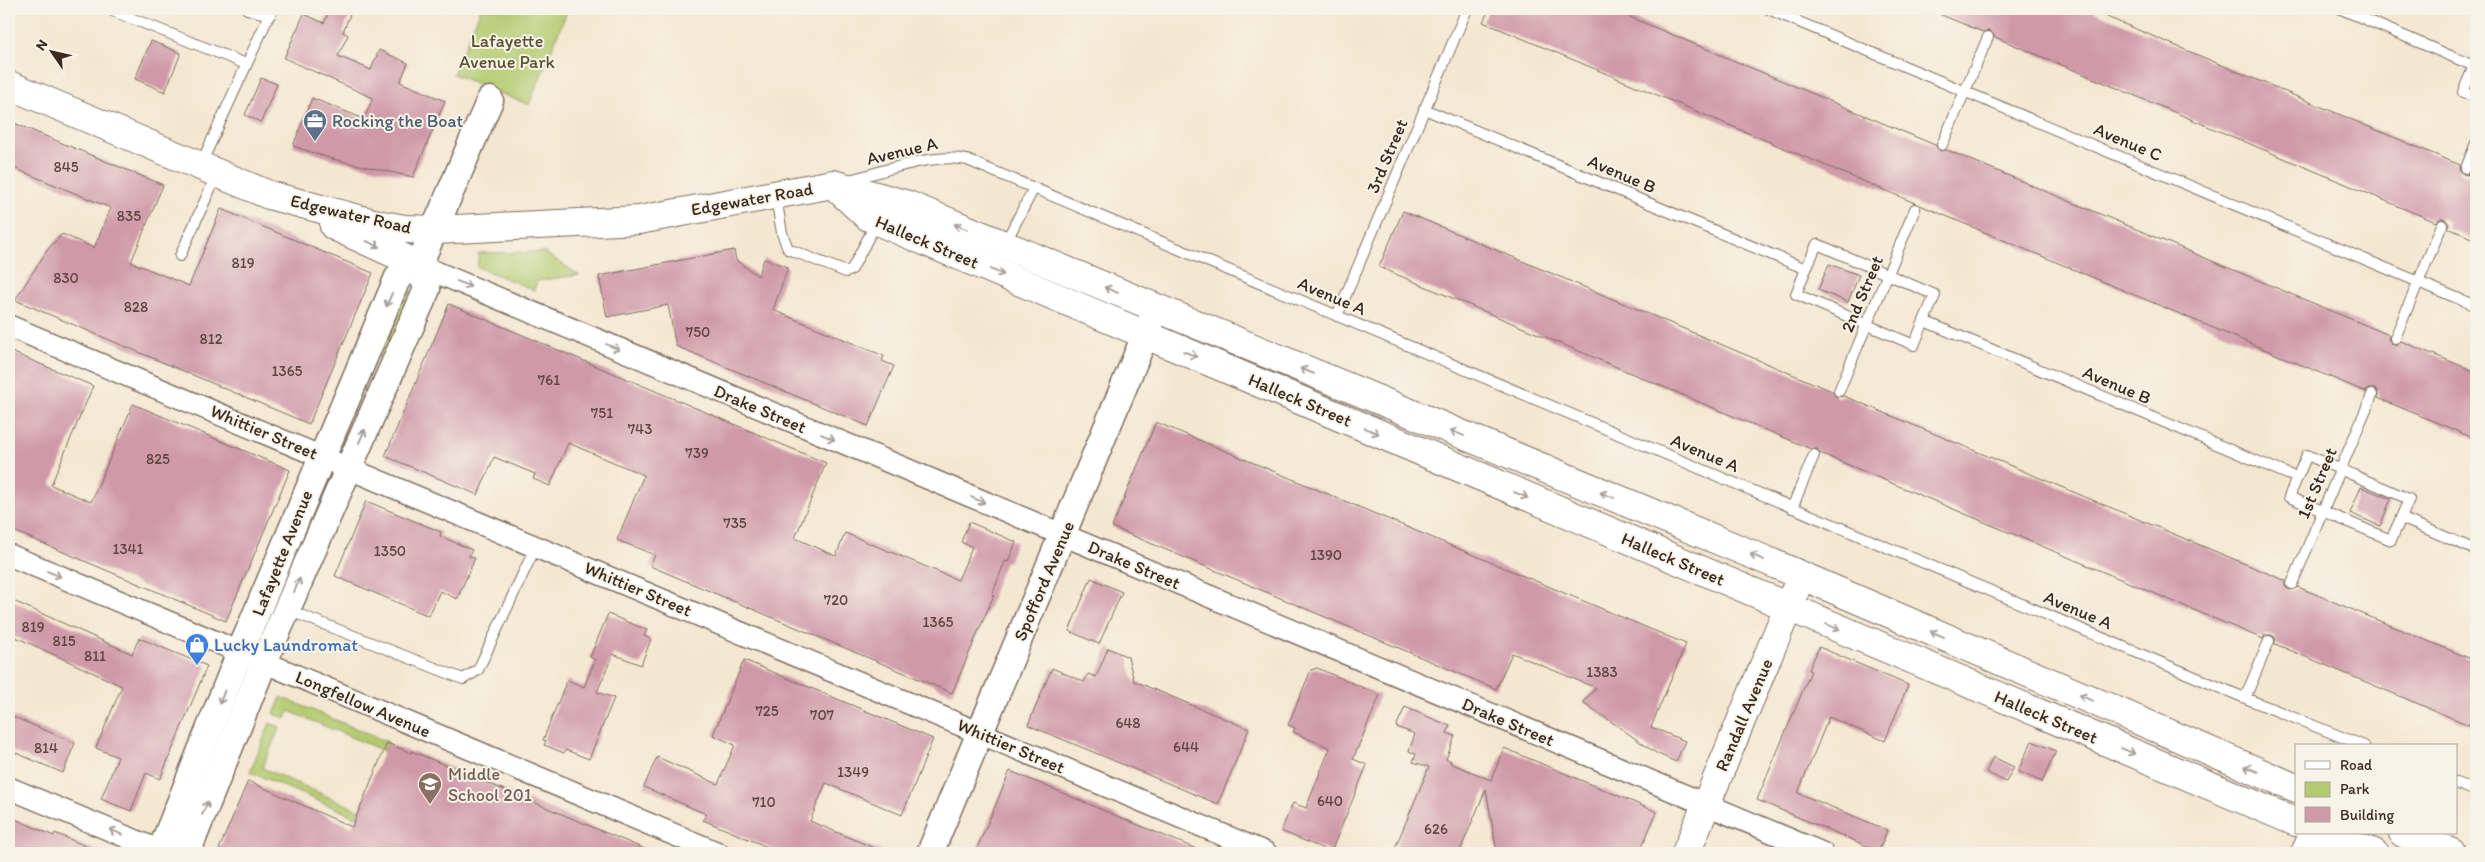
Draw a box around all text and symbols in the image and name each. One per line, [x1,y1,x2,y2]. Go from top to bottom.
north arrow [28,28,78,78]
park label: Lafayette Avenue Park [459,30,556,73]
text: N [32,36,51,54]
office icon: Rocking the Boat [302,108,328,142]
place label: Rocking the Boat [332,110,463,132]
street label: 3rd Street [1362,115,1413,196]
street label: Avenue C [2091,118,2165,166]
street label: Avenue A [865,132,940,170]
street label: Avenue B [1585,150,1659,198]
house number: 845 [53,158,79,176]
street label: Edgewater Road [689,177,815,221]
street label: Edgewater Road [288,189,414,239]
house number: 835 [117,207,141,225]
street label: Halleck Street [872,210,982,274]
one-way arrow [954,221,969,231]
one-way arrow [365,239,380,249]
street label: 2nd Street [1836,252,1888,336]
house number: 819 [231,254,255,272]
one-way arrow [989,268,1004,277]
house number: 830 [53,269,79,287]
street label: Avenue A [1295,272,1370,320]
one-way arrow [456,280,471,290]
one-way arrow [1104,284,1119,294]
one-way arrow [383,292,393,307]
house number: 828 [124,298,148,316]
house number: 750 [686,323,710,341]
house number: 812 [199,330,223,348]
one-way arrow [606,344,621,353]
one-way arrow [1182,349,1197,359]
street label: Avenue B [2080,361,2154,409]
house number: 1365 [272,362,303,380]
one-way arrow [1300,366,1315,375]
street label: Halleck Street [1245,368,1355,432]
house number: 761 [538,371,560,389]
street label: Drake Street [710,380,810,438]
street label: Whittier Street [207,400,321,465]
house number: 751 [591,404,613,422]
house number: 743 [628,420,652,438]
one-way arrow [1364,427,1379,436]
one-way arrow [1450,428,1465,437]
one-way arrow [358,429,368,444]
street label: Avenue A [1668,429,1743,477]
one-way arrow [820,433,835,443]
house number: 739 [685,444,709,462]
street label: 1st Street [2292,444,2342,522]
house number: 825 [146,450,170,468]
street label: Lafayette Avenue [247,487,317,619]
one-way arrow [1600,490,1615,499]
one-way arrow [1514,491,1529,500]
one-way arrow [970,496,985,505]
house number: 735 [723,514,747,532]
street label: Spofford Avenue [1009,518,1079,644]
street label: Halleck Street [1618,527,1728,591]
street label: Drake Street [1084,536,1184,594]
house number: 1341 [112,540,144,558]
house number: 1350 [374,542,406,560]
house number: 1390 [1310,546,1342,564]
one-way arrow [1750,551,1765,561]
street label: Whittier Street [581,557,695,622]
one-way arrow [46,569,61,579]
one-way arrow [293,578,303,593]
street label: Avenue A [2041,586,2116,634]
house number: 720 [824,591,848,609]
house number: 1365 [923,613,954,631]
house number: 819 [21,618,45,636]
one-way arrow [1825,622,1840,632]
one-way arrow [1930,629,1945,638]
house number: 815 [52,632,76,650]
shop icon: Lucky Laundromat [184,632,210,666]
place label: Lucky Laundromat [214,634,358,656]
house number: 811 [84,647,106,665]
street label: Randall Avenue [1710,655,1778,775]
house number: 1383 [1586,663,1618,681]
street label: Longfellow Avenue [292,666,434,742]
street label: Halleck Street [1991,685,2101,749]
one-way arrow [217,690,226,705]
street label: Drake Street [1458,693,1558,751]
one-way arrow [2079,693,2094,703]
house number: 725 [755,702,779,720]
house number: 707 [810,706,835,724]
street label: Whittier Street [954,714,1068,779]
house number: 648 [1115,714,1141,732]
house number: 644 [1173,738,1199,756]
house number: 814 [34,739,58,757]
legend [2295,744,2458,834]
one-way arrow [2120,747,2135,757]
text: Road [2340,756,2373,774]
place label: Middle School 201 [448,763,532,806]
house number: 1349 [837,763,869,781]
one-way arrow [2244,764,2259,774]
school or university icon: Middle School 201 [417,771,443,805]
text: Park [2340,780,2370,798]
house number: 640 [1317,792,1343,810]
house number: 710 [752,793,776,811]
one-way arrow [201,801,211,816]
text: Building [2340,806,2394,824]
house number: 626 [1424,820,1448,838]
one-way arrow [108,827,123,836]

